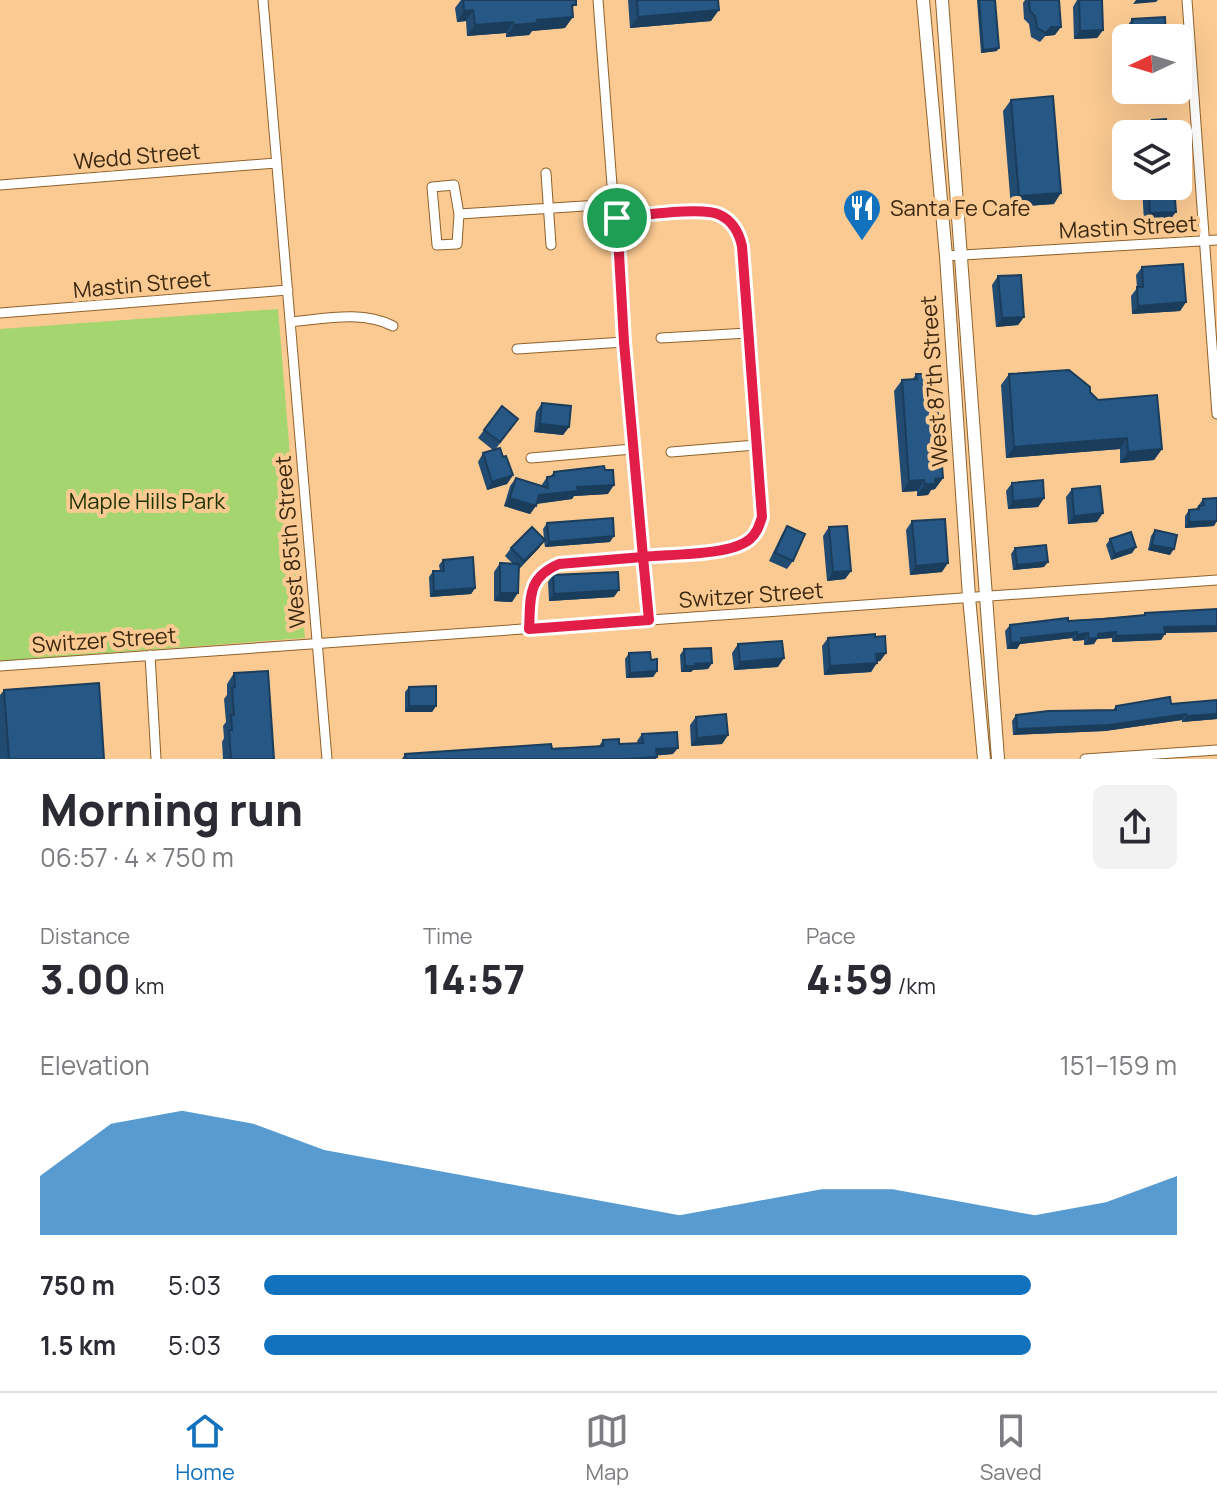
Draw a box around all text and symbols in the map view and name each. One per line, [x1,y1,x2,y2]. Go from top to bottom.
north arrow [1112,24,1192,104]
map controls [1112,24,1192,200]
button: layers [1112,120,1192,200]
street label: Wedd Street [72,135,202,176]
pin [583,184,651,252]
restaurant icon: Santa Fe Cafe [841,187,883,242]
place label: Santa Fe Cafe [890,193,1031,223]
icon: arrive [595,196,639,240]
street label: Mastin Street [1058,208,1198,246]
street label: Mastin Street [72,263,212,305]
street label: West 87th Street [913,294,955,468]
street label: West 85th Street [267,454,312,630]
park label: Maple Hills Park [69,486,226,516]
street label: Switzer Street [678,575,825,615]
street label: Switzer Street [31,620,178,660]
text: Morning run [40,779,303,839]
button: share [1093,785,1177,869]
text: 06:57 · 4 × 750 m [40,839,234,875]
text: Distance [40,921,130,951]
text: Time [423,921,473,951]
text: Pace [806,921,856,951]
text: 3.00 [40,951,130,1006]
text: 14:57 [423,951,525,1006]
text: 4:59 [806,951,893,1006]
text: km [130,971,164,1001]
text: /km [893,971,936,1001]
text: Elevation [40,1047,150,1083]
text: 151–159 m [1060,1047,1177,1083]
text: 750 m [40,1267,115,1303]
text: 5:03 [168,1267,221,1303]
text: 1.5 km [40,1327,116,1363]
text: 5:03 [168,1327,221,1363]
tab: Home [175,1409,235,1487]
tab: Map [585,1409,629,1487]
tab: Saved [980,1409,1042,1487]

